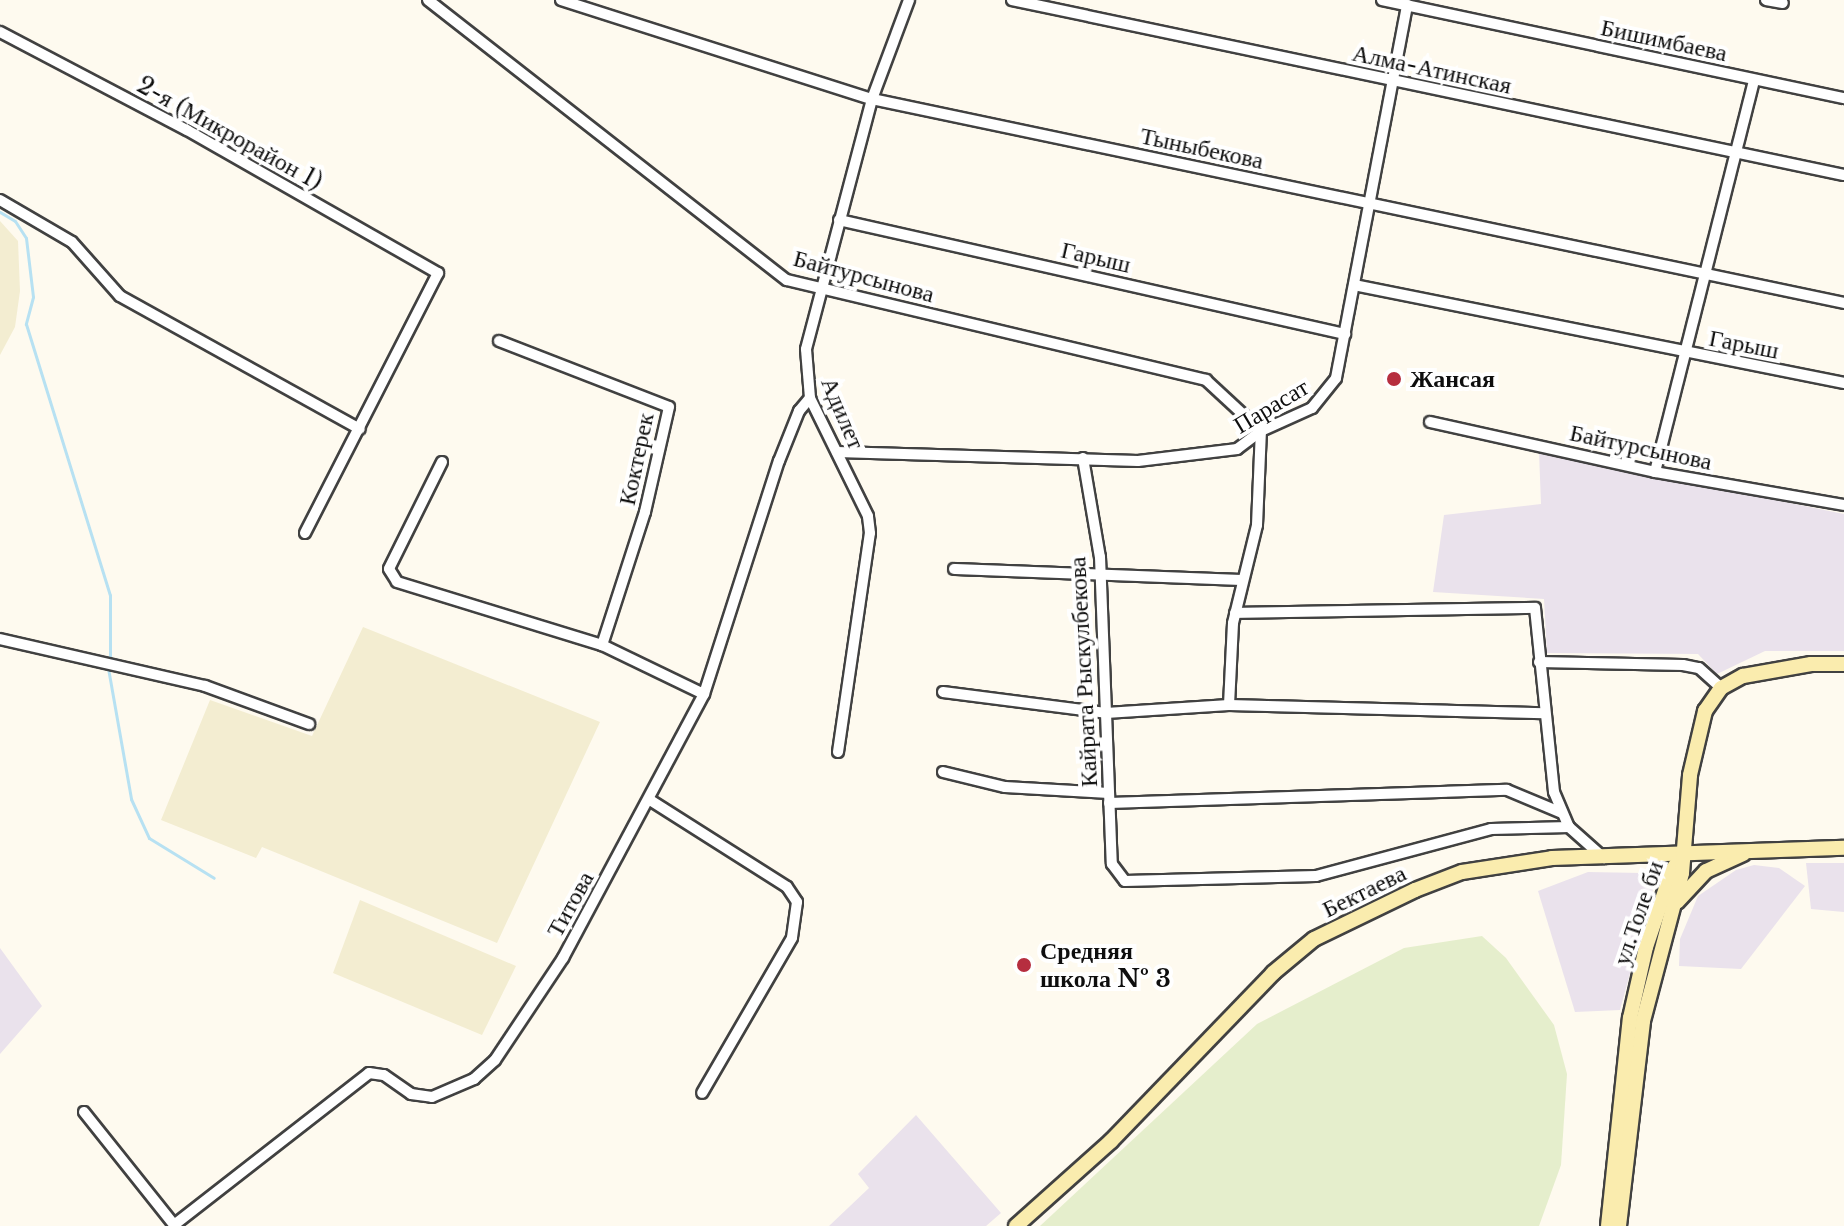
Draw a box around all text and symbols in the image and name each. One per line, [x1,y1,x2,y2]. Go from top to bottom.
street label: Бишимбаева [1598,13,1730,67]
street label: Алма-Атинская [1350,38,1514,100]
street label: 2-я (Микрорайон 1) [132,70,328,196]
street label: Тыныбекова [1138,121,1266,175]
street label: Гарыш [1058,235,1134,279]
street label: Байтурсынова [790,243,938,309]
street label: Гарыш [1707,323,1781,365]
place label: Жансая [1410,365,1495,393]
marker: Жансая [1385,370,1403,388]
street label: Адилет [815,373,871,453]
street label: Парасат [1228,373,1314,439]
street label: Коктерек [612,410,660,508]
street label: Байтурсынова [1567,418,1715,476]
street label: Кайрата Рыскулбекова [1063,556,1103,788]
street label: ул.Толе би [1607,857,1669,969]
street label: Бектаева [1317,858,1411,924]
street label: Титова [540,866,600,942]
place label: Средняя школа № 3 [1040,937,1171,993]
marker: Средняя школа № 3 [1015,956,1033,974]

